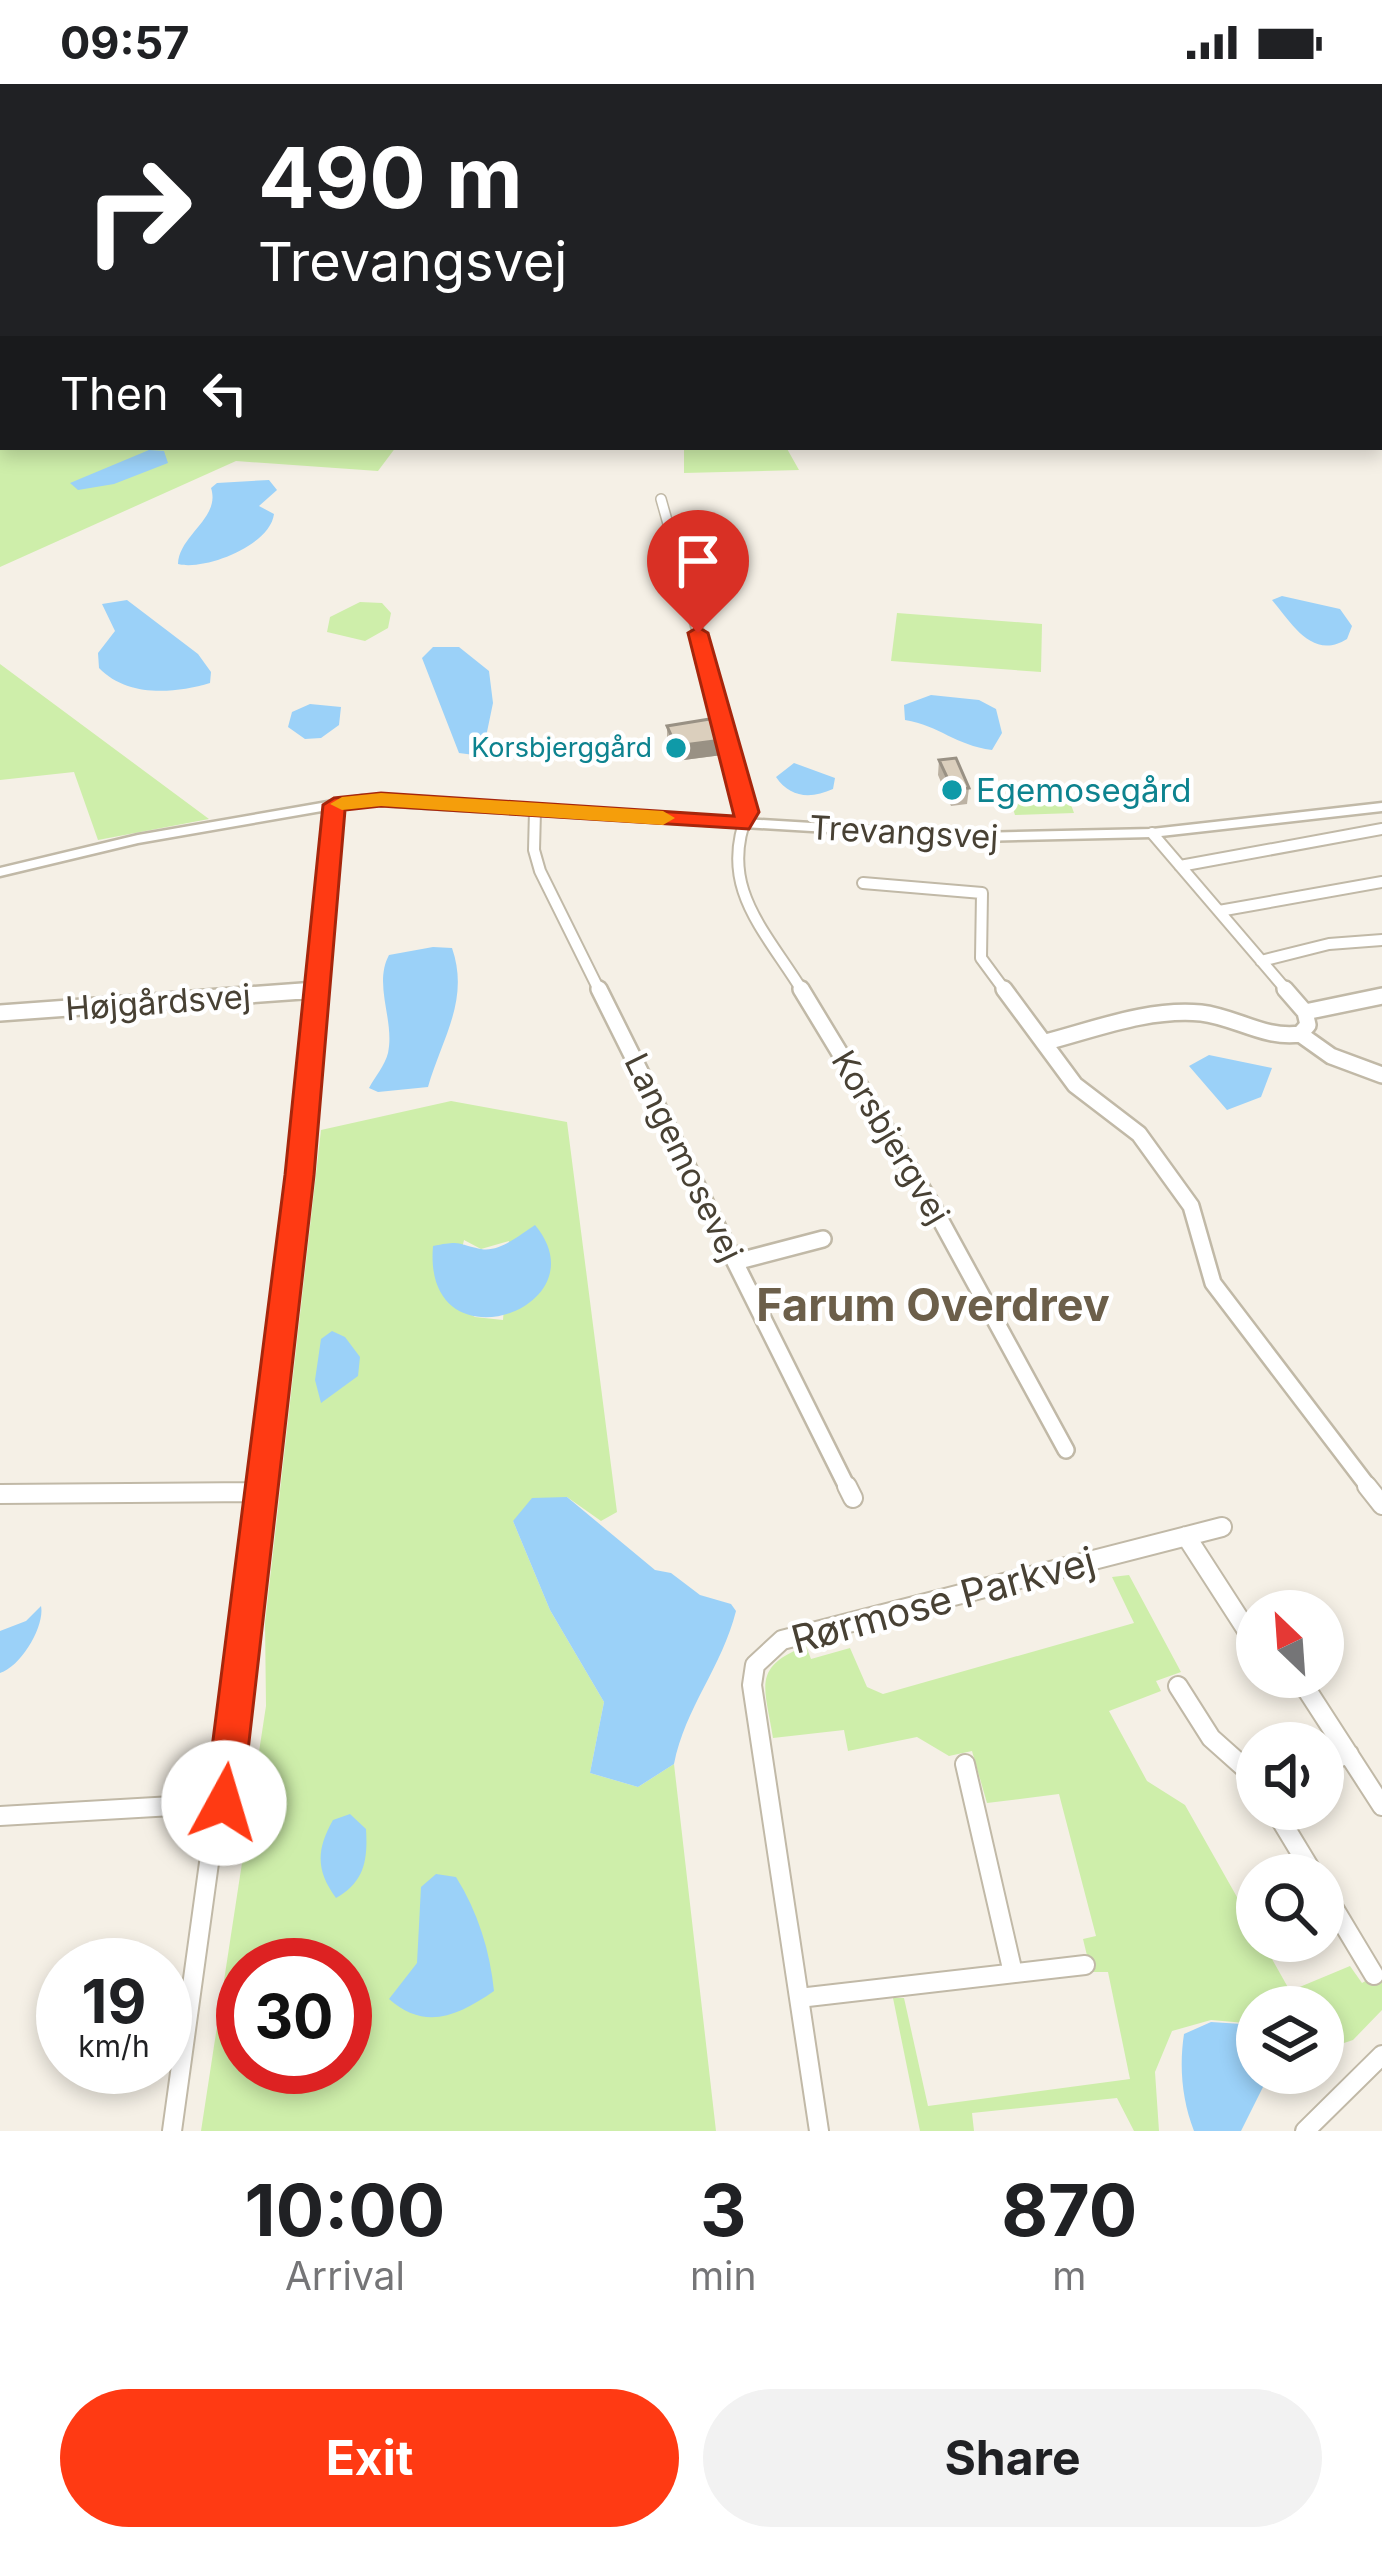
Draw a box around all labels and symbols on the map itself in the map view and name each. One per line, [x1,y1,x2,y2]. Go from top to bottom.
pin [647,510,749,633]
place label: Korsbjerggård [471,731,652,764]
marker: Korsbjerggård [663,735,689,761]
place label: Egemosegård [976,770,1192,810]
marker: Egemosegård [939,777,965,803]
street label: Trevangsvej [809,807,999,857]
street label: Højgårdsvej [64,976,252,1028]
street label: Korsbjergvej [824,1043,958,1231]
street label: Langemosevej [616,1047,752,1267]
district label: Farum Overdrev [756,1277,1110,1332]
street label: Rørmose Parkvej [786,1536,1100,1663]
north arrow [1236,1590,1344,1698]
position arrow [161,1740,287,1866]
speed limit sign: 30 [216,1938,372,2094]

